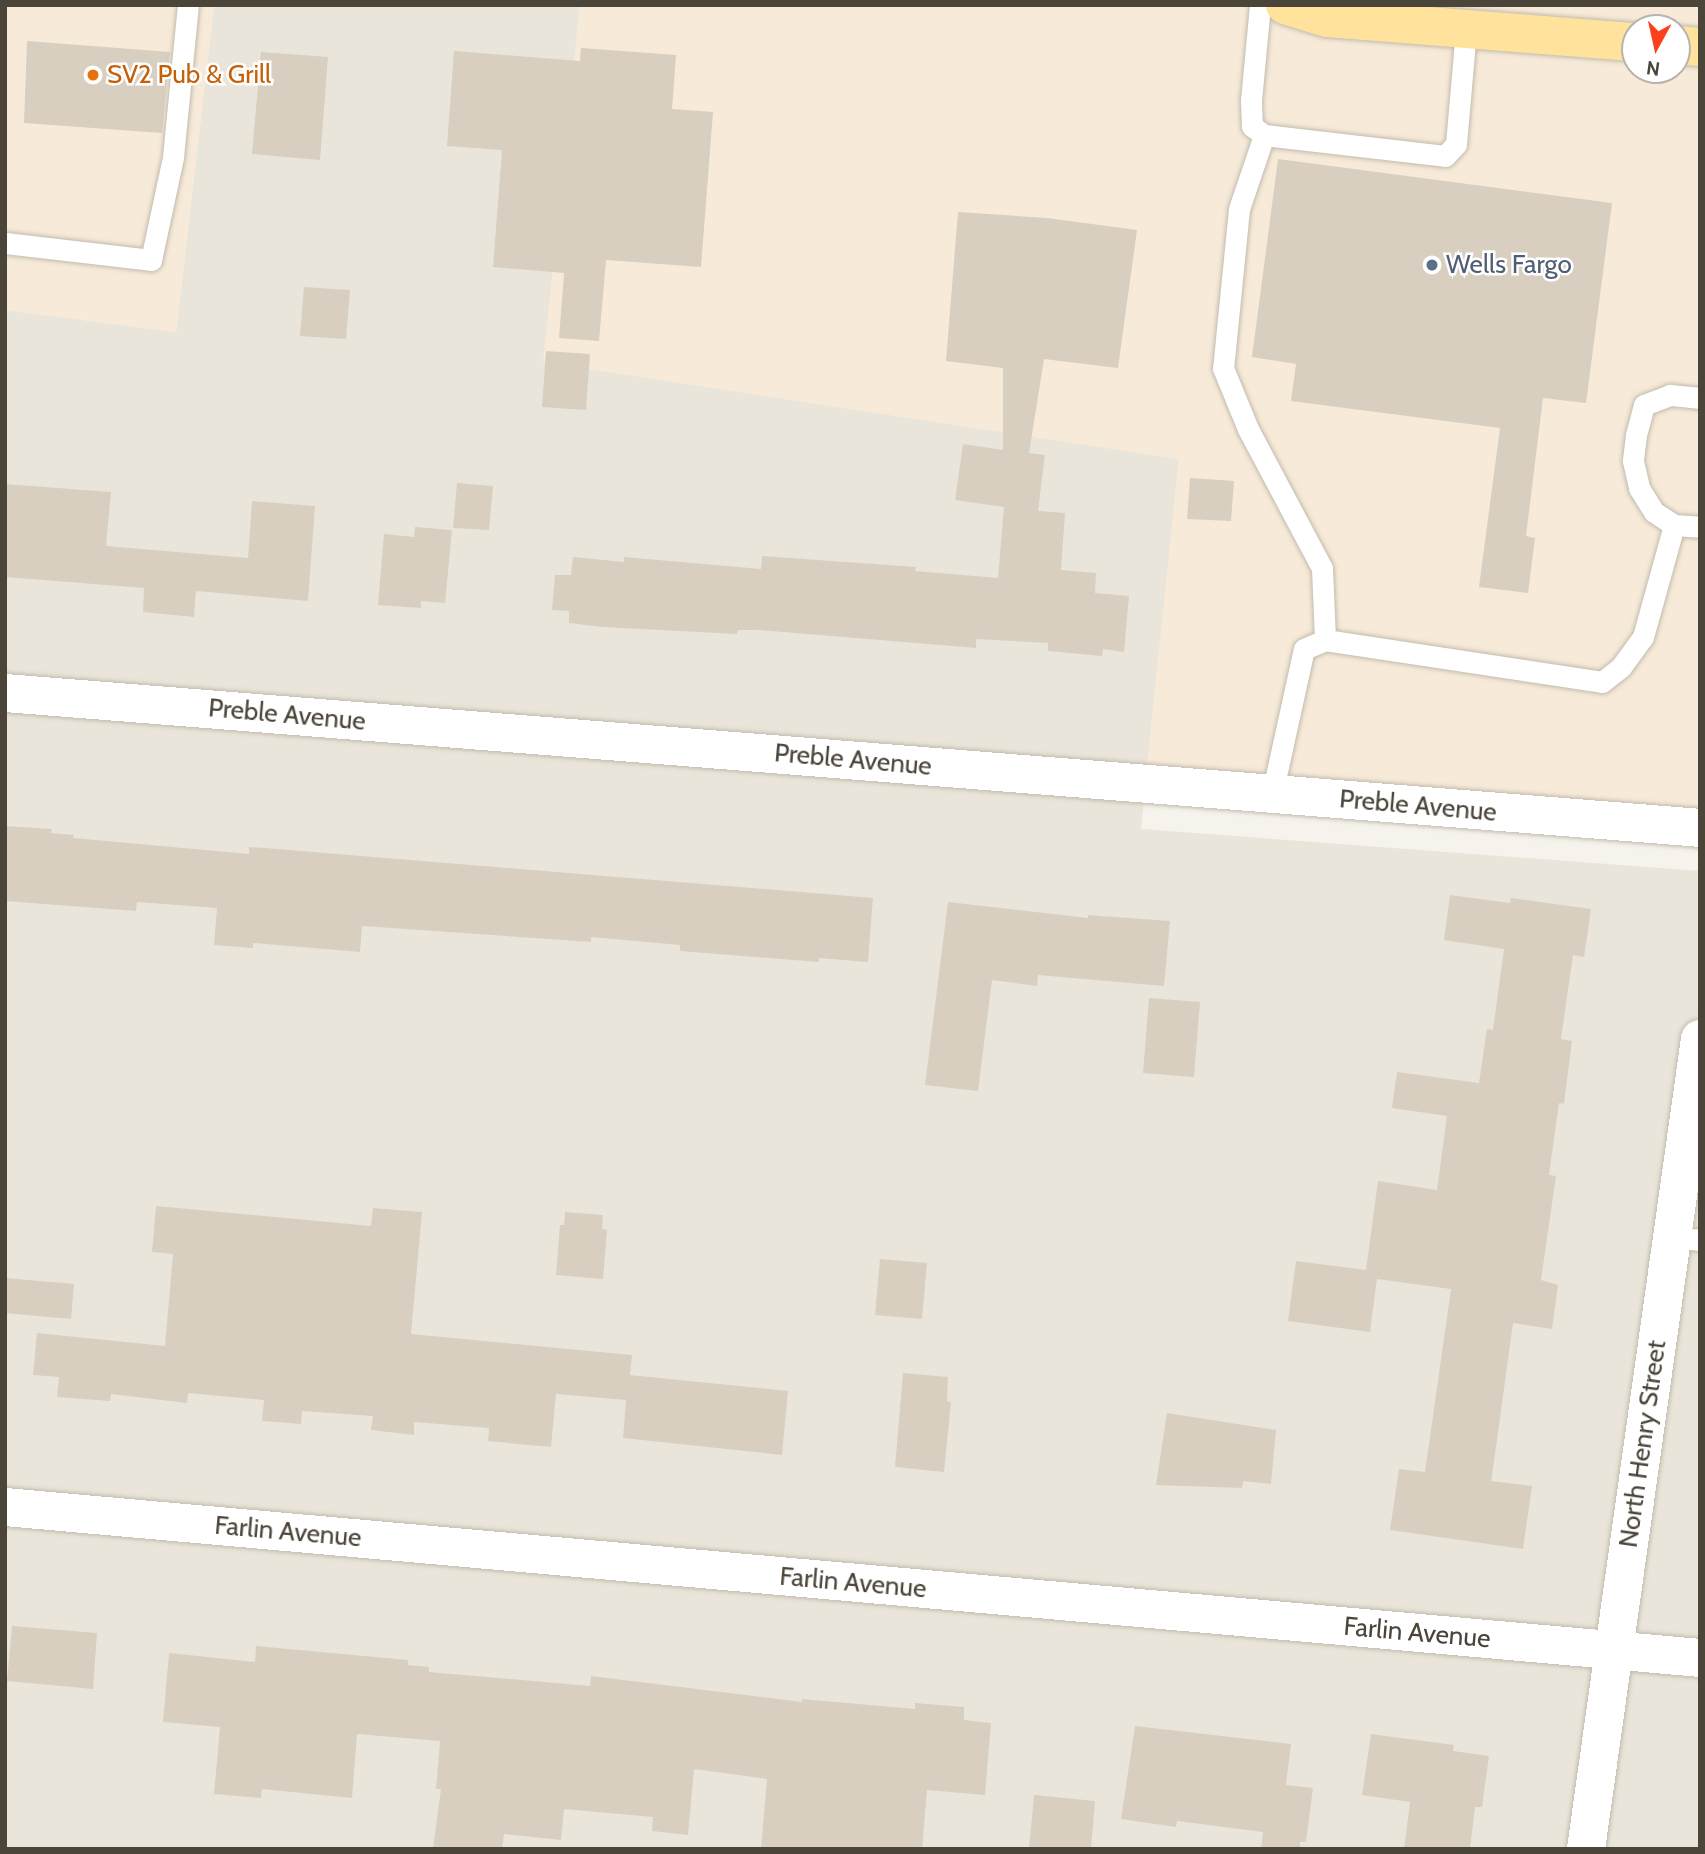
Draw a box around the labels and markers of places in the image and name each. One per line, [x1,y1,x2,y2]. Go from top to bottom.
place label: SV2 Pub & Grill [107,59,271,91]
marker: SV2 Pub & Grill [85,67,101,83]
place label: Wells Fargo [1446,249,1572,281]
marker: Wells Fargo [1424,257,1440,273]

